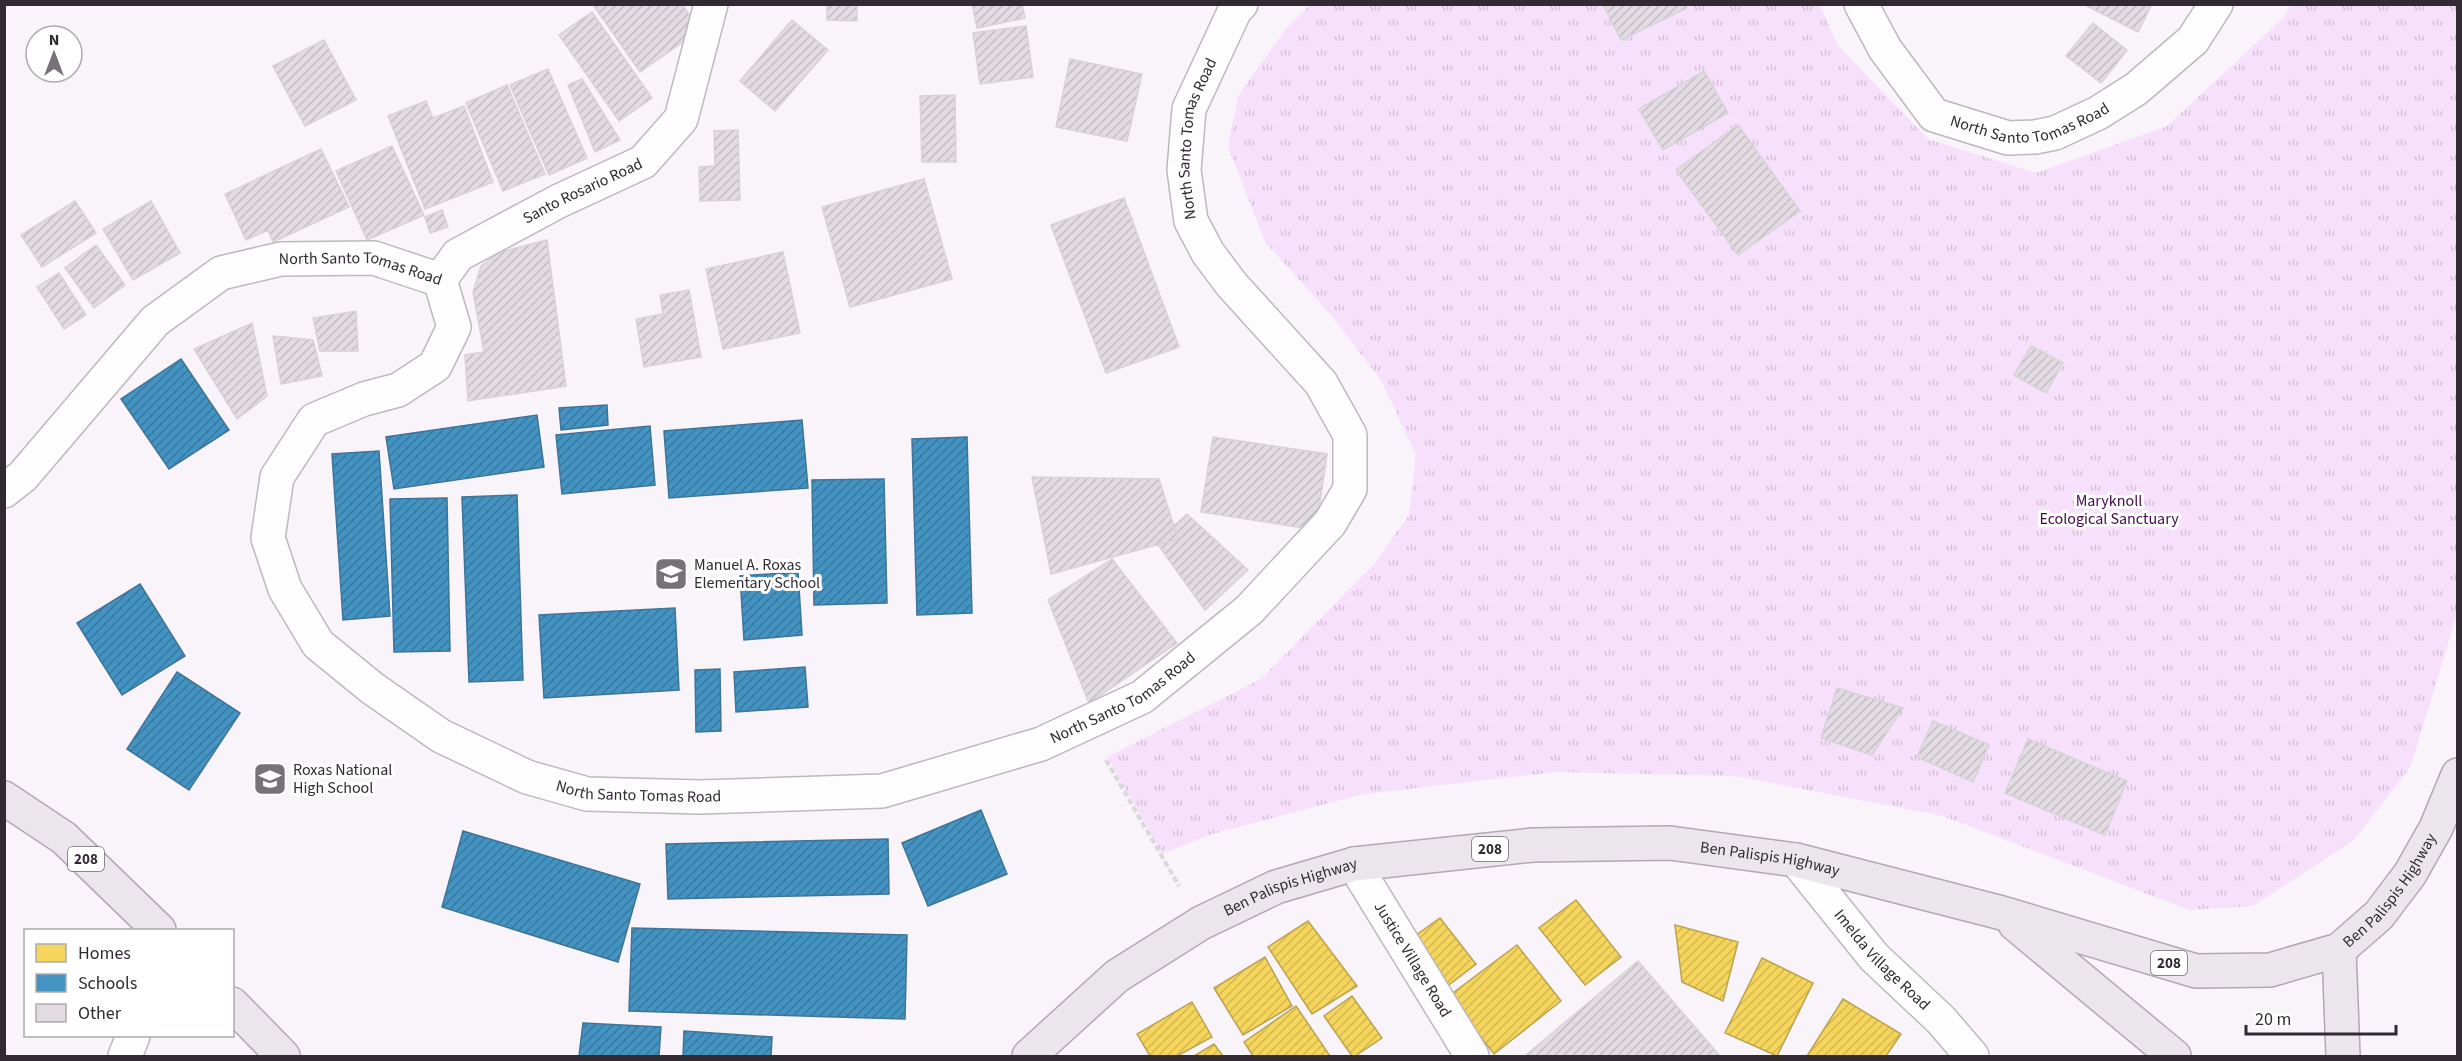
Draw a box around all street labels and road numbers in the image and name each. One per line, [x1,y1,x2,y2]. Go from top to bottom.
street label: North Santo Tomas Road [1173,55,1222,221]
street label: North Santo Tomas Road [1948,97,2114,149]
street label: Santo Rosario Road [519,153,646,229]
street label: North Santo Tomas Road [279,247,445,291]
street label: North Santo Tomas Road [1046,647,1200,749]
street label: North Santo Tomas Road [553,775,722,808]
street label: Ben Palispis Highway [2338,829,2442,953]
street label: Ben Palispis Highway [1699,836,1843,882]
road number: 208 [1472,837,1508,861]
road number: 208 [68,847,104,871]
street label: Ben Palispis Highway [1220,852,1360,922]
street label: Justice Village Road [1369,897,1457,1021]
street label: Imelda Village Road [1829,905,1935,1015]
road number: 208 [2151,951,2187,975]

